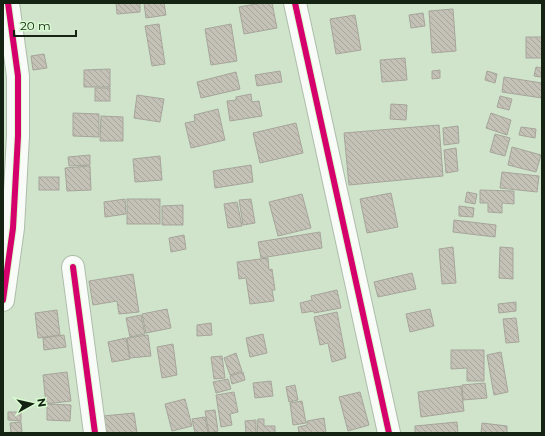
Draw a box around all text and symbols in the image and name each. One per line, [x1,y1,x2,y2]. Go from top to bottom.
scale bar [14,12,76,38]
text: 20 m [20,18,51,33]
north arrow [12,384,52,424]
text: N [34,397,49,408]

